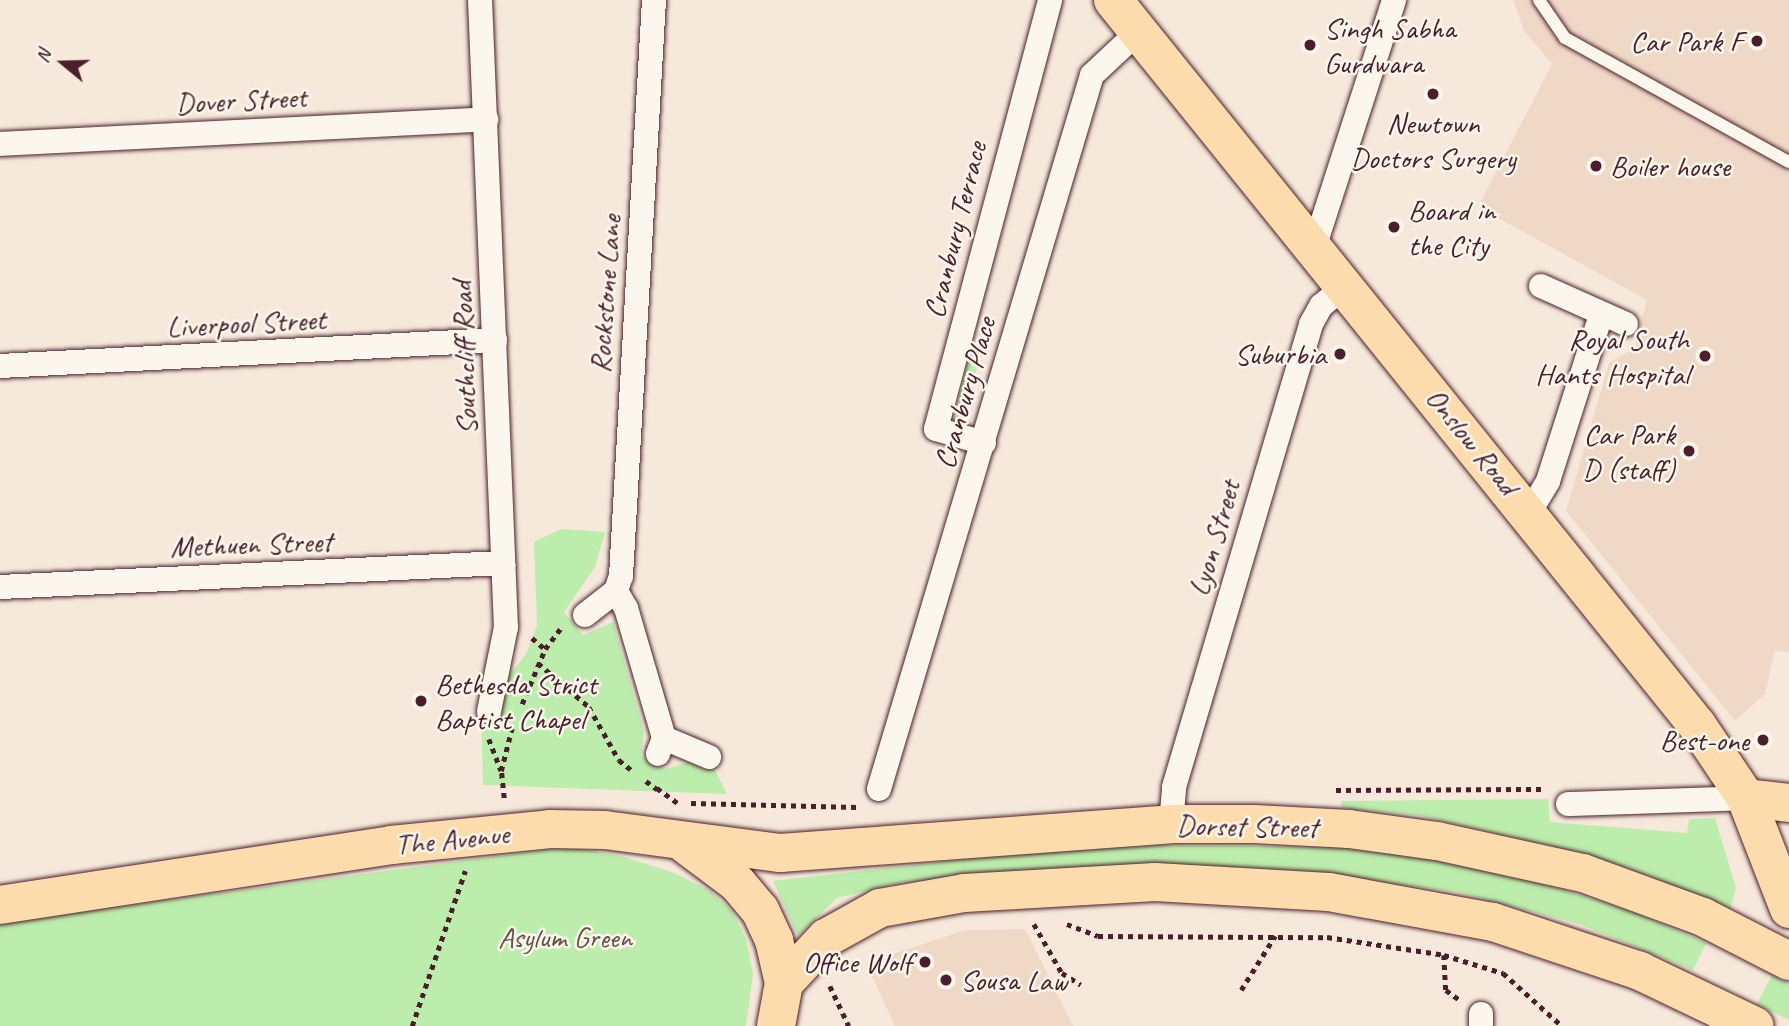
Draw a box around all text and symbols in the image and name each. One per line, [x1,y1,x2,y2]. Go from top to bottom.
place label: Singh Sabha Gurdwara [1324,10,1456,80]
place label: Car Park F [1629,23,1743,59]
north arrow [28,28,98,98]
marker: Car Park F [1749,33,1765,49]
marker: Singh Sabha Gurdwara [1302,37,1318,53]
text: N [30,47,56,66]
street label: Dover Street [174,79,308,121]
marker: Newtown Doctors Surgery [1425,86,1441,102]
place label: Newtown Doctors Surgery [1351,105,1515,176]
street label: Cranbury Terrace [916,139,994,321]
place label: Boiler house [1610,148,1730,184]
marker: Boiler house [1588,158,1604,174]
place label: Board in the City [1408,192,1495,262]
street label: Rockstone Lane [582,214,628,374]
marker: Board in the City [1386,219,1402,235]
street label: Southcliff Road [443,280,485,436]
street label: Liverpool Street [165,301,327,345]
street label: Cranbury Place [926,313,1004,473]
place label: Royal South Hants Hospital [1536,321,1689,392]
place label: Suburbia [1235,336,1326,372]
marker: Suburbia [1332,346,1348,362]
marker: Royal South Hants Hospital [1695,346,1715,366]
street label: Onslow Road [1418,380,1526,502]
place label: Car Park D (staff) [1582,416,1675,486]
marker: Car Park D (staff) [1681,443,1697,459]
street label: Lyon Street [1180,476,1248,600]
street label: Methuen Street [169,523,333,565]
place label: Bethesda Strict Baptist Chapel [435,666,598,736]
marker: Bethesda Strict Baptist Chapel [413,693,429,709]
place label: Best-one [1660,722,1749,758]
marker: Best-one [1755,732,1771,748]
street label: Dorset Street [1176,807,1318,845]
street label: The Avenue [393,815,511,863]
park label: Asylum Green [498,919,632,955]
place label: Office Wolf [803,944,911,980]
marker: Office Wolf [917,954,933,970]
place label: Sousa Law [960,962,1067,998]
marker: Sousa Law [938,972,954,988]

